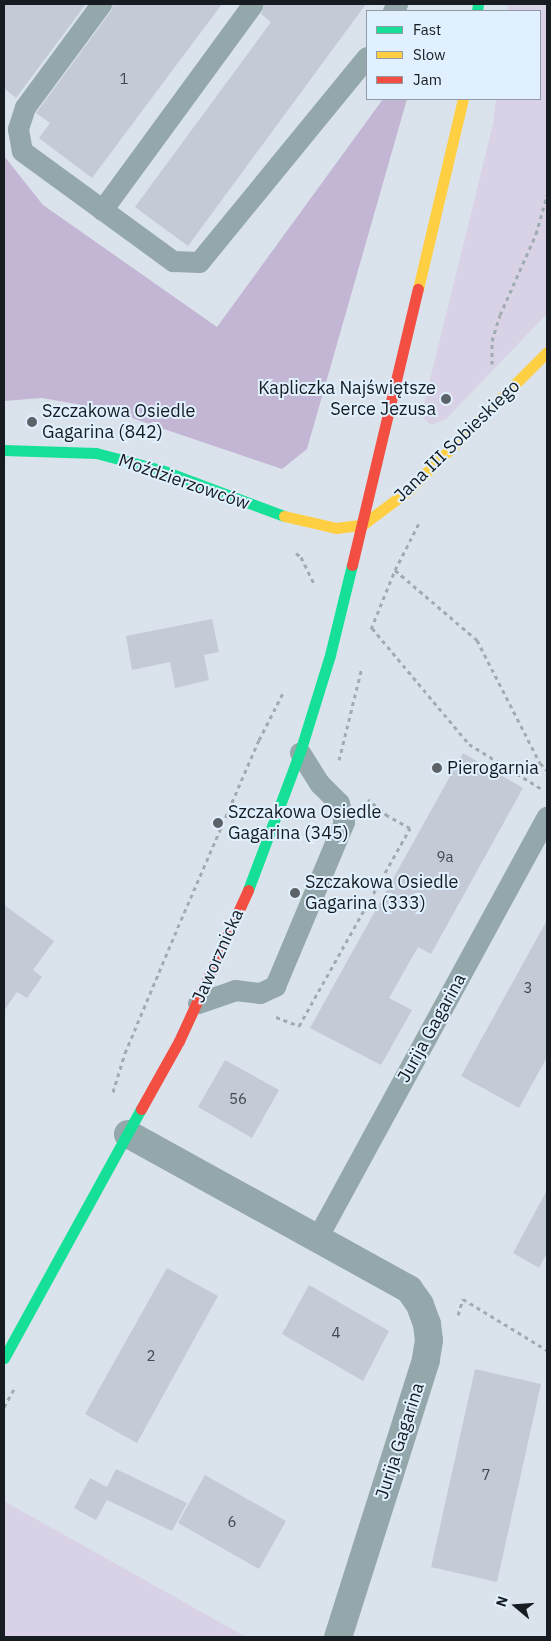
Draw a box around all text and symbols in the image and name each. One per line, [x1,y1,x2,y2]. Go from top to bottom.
legend [366,10,541,100]
text: Fast [413,20,441,39]
text: Slow [413,45,446,64]
house number: 1 [120,70,128,88]
text: Jam [413,70,442,89]
street label: Jana III Sobieskiego [390,376,524,506]
place label: Kapliczka Najświętsze Serce Jezusa [258,378,436,420]
marker: Kapliczka Najświętsze Serce Jezusa [440,393,452,405]
place label: Szczakowa Osiedle Gagarina (842) [42,401,195,444]
marker: Szczakowa Osiedle Gagarina (842) [26,416,38,428]
street label: Moździerzowców [116,449,252,515]
place label: Pierogarnia [447,757,539,779]
marker: Pierogarnia [431,762,443,774]
place label: Szczakowa Osiedle Gagarina (345) [228,802,381,844]
marker: Szczakowa Osiedle Gagarina (345) [212,817,224,829]
house number: 9a [436,848,454,866]
place label: Szczakowa Osiedle Gagarina (333) [305,872,458,914]
marker: Szczakowa Osiedle Gagarina (333) [289,887,301,899]
street label: Jaworznicka [188,906,248,1006]
street label: Jurija Gagarina [393,970,471,1086]
house number: 3 [524,979,532,997]
house number: 56 [229,1090,247,1108]
house number: 4 [332,1324,340,1342]
house number: 2 [147,1347,155,1365]
street label: Jurija Gagarina [371,1380,429,1502]
house number: 7 [482,1466,490,1484]
house number: 6 [228,1513,236,1531]
north arrow [491,1581,541,1631]
text: N [492,1594,512,1609]

